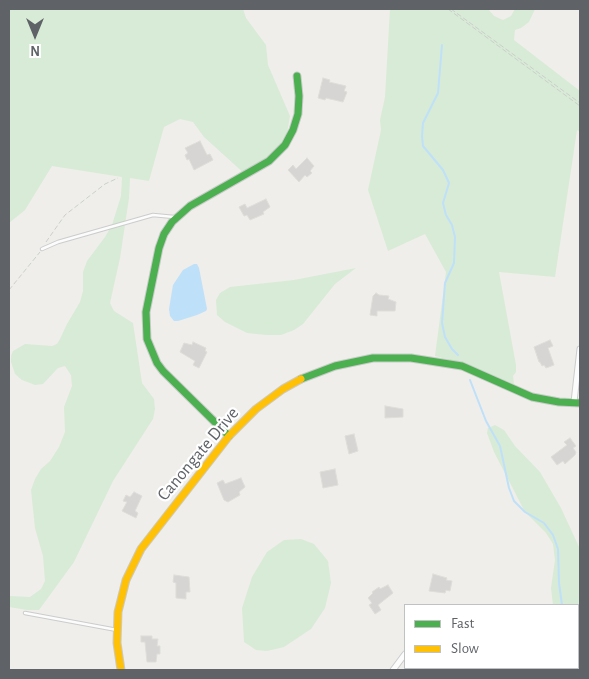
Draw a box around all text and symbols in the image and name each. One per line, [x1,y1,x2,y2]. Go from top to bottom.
north arrow [10,10,60,60]
text: N [30,43,40,57]
street label: Canongate Drive [153,403,243,505]
legend [404,604,579,669]
text: Fast [451,616,474,631]
text: Slow [451,641,479,656]

